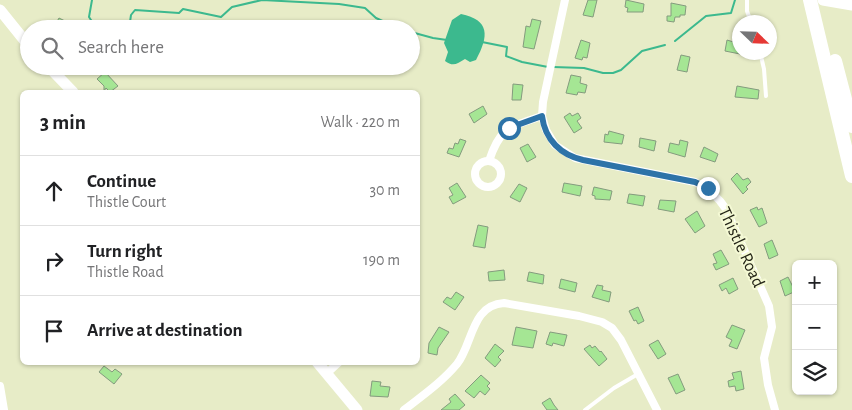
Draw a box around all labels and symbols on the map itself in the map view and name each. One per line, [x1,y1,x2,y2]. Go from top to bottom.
north arrow [732,15,777,60]
route start [498,117,521,140]
route end [697,177,720,200]
street label: Thistle Road [715,205,767,290]

